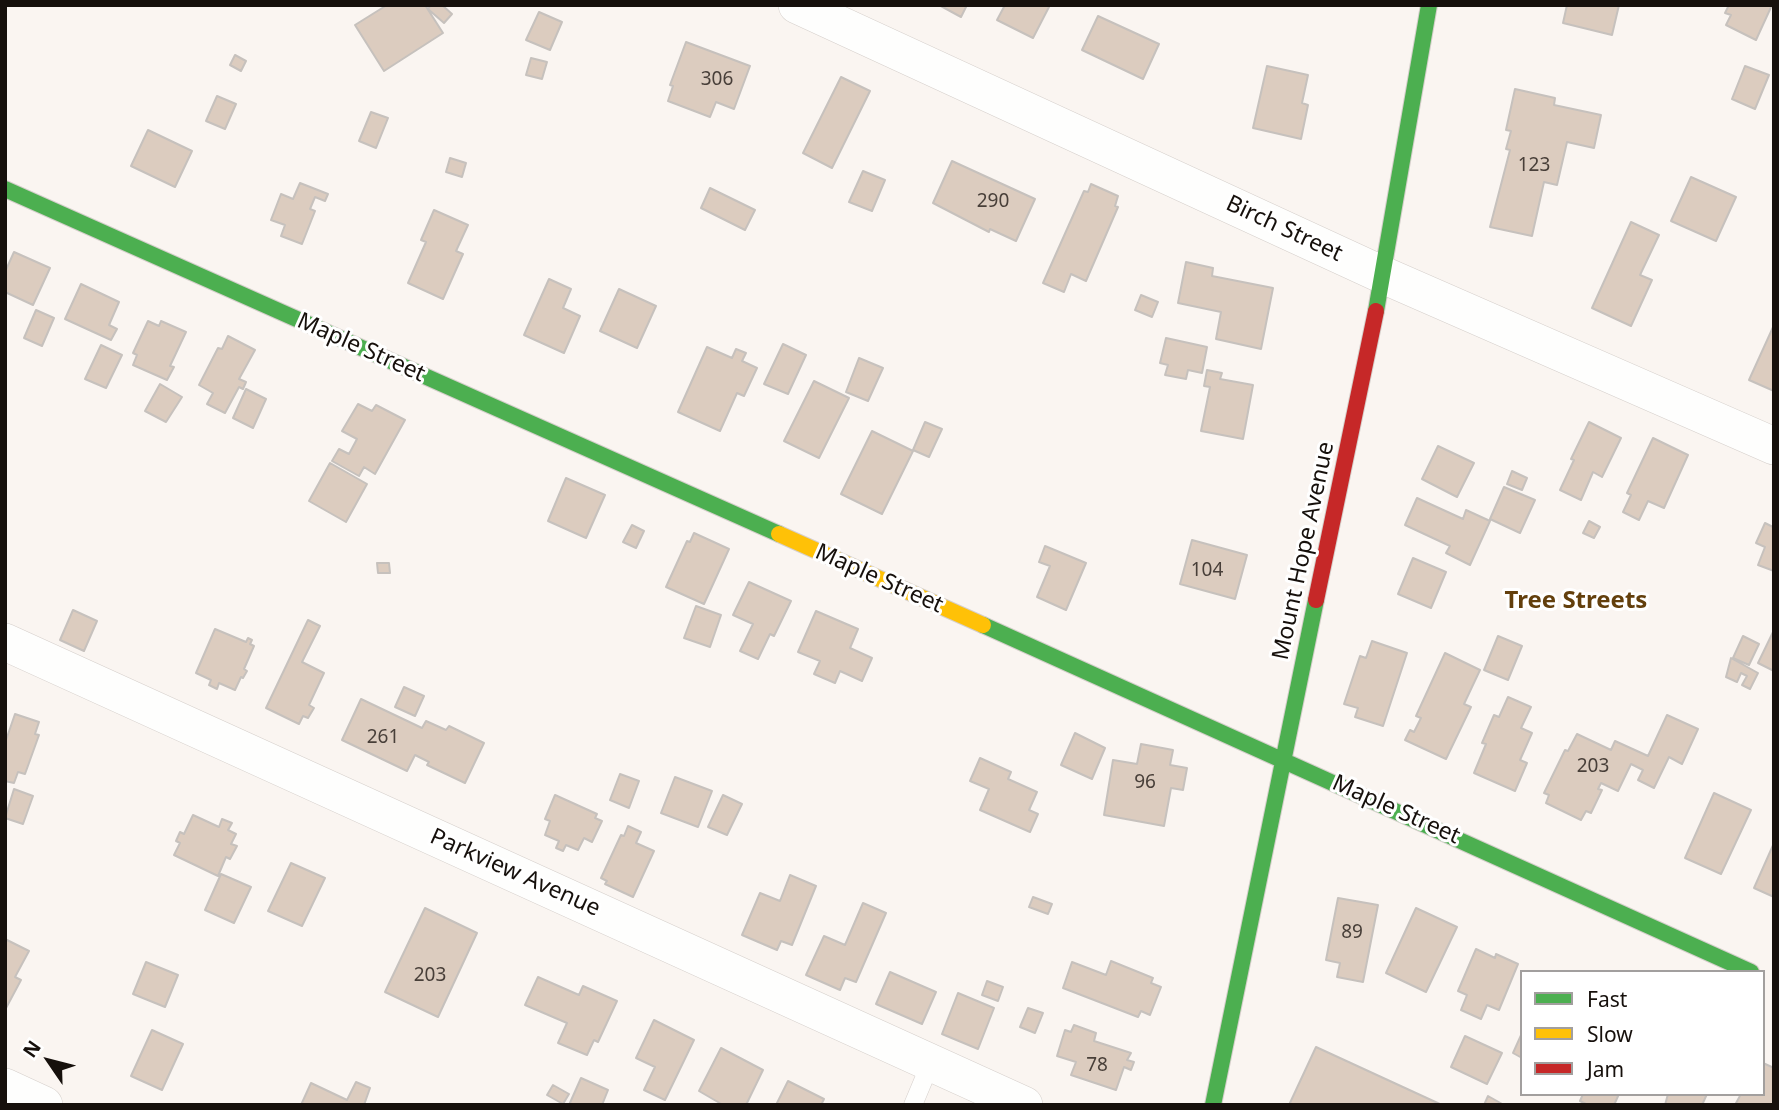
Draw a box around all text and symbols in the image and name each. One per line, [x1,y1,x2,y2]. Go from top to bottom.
house number: 306 [701,69,733,91]
house number: 123 [1518,155,1550,177]
street label: Birch Street [1221,190,1347,268]
house number: 290 [977,191,1009,213]
street label: Maple Street [293,308,429,388]
street label: Mount Hope Avenue [1267,439,1341,663]
street label: Maple Street [811,539,947,619]
house number: 104 [1191,560,1223,582]
district label: Tree Streets [1505,587,1647,615]
house number: 261 [367,727,399,749]
house number: 203 [1577,756,1609,778]
street label: Maple Street [1328,770,1464,850]
house number: 96 [1134,772,1156,794]
street label: Parkview Avenue [426,823,604,923]
house number: 89 [1341,922,1363,944]
house number: 203 [414,965,446,987]
legend [1520,970,1765,1096]
text: Fast [1587,985,1627,1013]
text: Slow [1587,1020,1633,1048]
north arrow [14,1026,84,1096]
text: N [17,1035,47,1063]
house number: 78 [1086,1055,1108,1077]
text: Jam [1587,1055,1624,1083]

